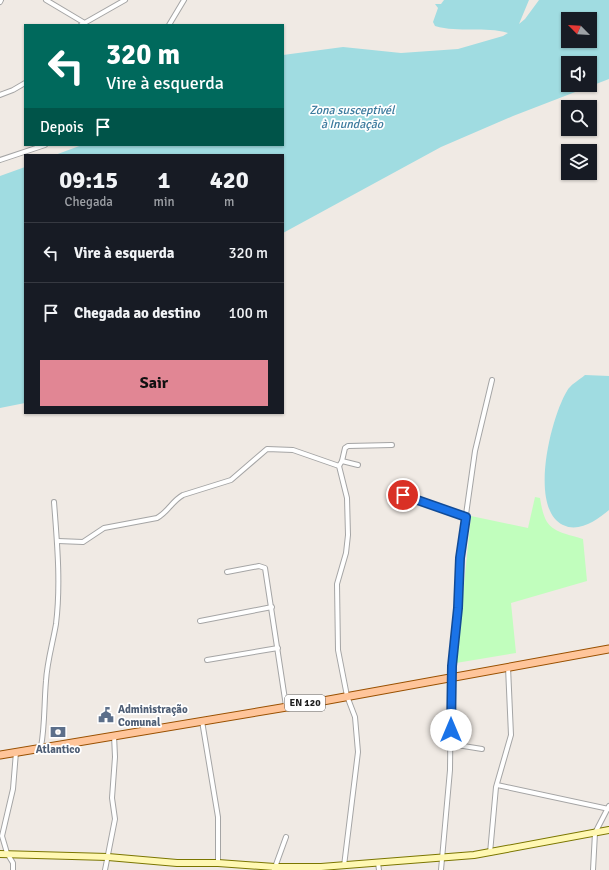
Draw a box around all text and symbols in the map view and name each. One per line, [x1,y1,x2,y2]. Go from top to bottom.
north arrow [561,12,597,48]
map controls [561,12,597,180]
text: 320 m [106,38,180,72]
icon: left [40,40,92,92]
button: sound [561,56,597,92]
text: Vire à esquerda [106,72,224,94]
button: search [561,100,597,136]
water label: Zona susceptivél à Inundação [309,103,396,132]
icon: arrive [92,116,114,138]
text: Depois [40,118,84,136]
button: layers [561,144,597,180]
text: 09:15 [59,165,118,195]
text: 1 [158,165,170,195]
text: 420 [210,165,249,195]
text: Chegada [65,194,113,210]
text: min [154,194,175,210]
text: m [224,194,234,210]
icon: left [40,242,62,264]
text: Vire à esquerda [74,244,174,262]
text: 320 m [228,244,268,262]
icon: arrive [40,302,62,324]
text: Chegada ao destino [74,304,201,322]
text: 100 m [228,304,268,322]
button: Sair [40,360,268,406]
pin [386,478,420,512]
icon: arrive [392,484,414,506]
road number: EN 120 [285,695,325,711]
place label: Administração Comunal [118,703,188,729]
public building icon: Administração Comunal [97,706,115,724]
position arrow [430,709,472,751]
bank icon: Atlantico [49,723,67,741]
place label: Atlantico [36,743,80,756]

